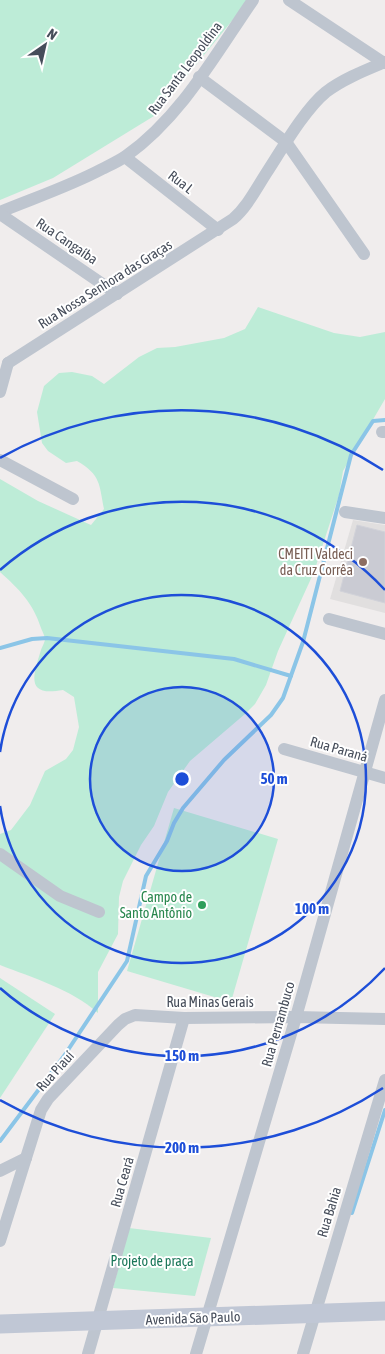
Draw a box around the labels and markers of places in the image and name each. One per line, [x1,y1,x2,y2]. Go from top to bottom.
place label: CMEITI Valdeci da Cruz Corrêa [278,546,353,578]
marker: CMEITI Valdeci da Cruz Corrêa [357,556,369,568]
centre of rings [173,770,191,788]
place label: Campo de Santo Antônio [120,889,192,921]
marker: Campo de Santo Antônio [196,899,208,911]

